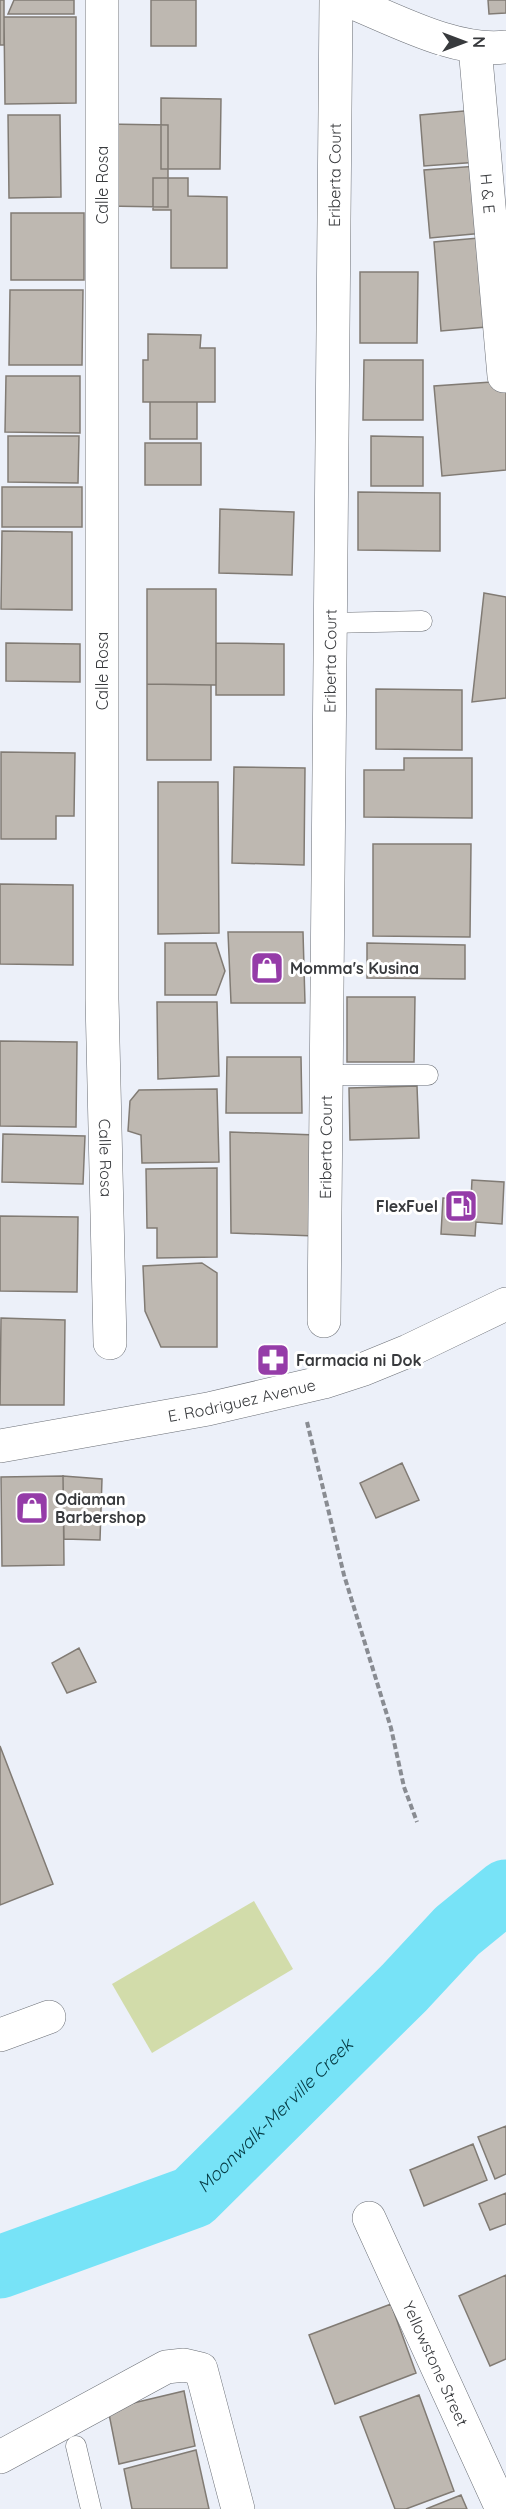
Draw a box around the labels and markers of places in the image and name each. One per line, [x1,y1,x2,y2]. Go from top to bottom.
shop icon: Momma's Kusina [249,950,285,986]
place label: Momma's Kusina [290,958,419,978]
fuel station icon: FlexFuel [443,1188,479,1224]
place label: FlexFuel [376,1196,438,1216]
pharmacy icon: Farmacia ni Dok [255,1342,291,1378]
place label: Farmacia ni Dok [296,1350,422,1370]
place label: Odiaman Barbershop [55,1489,146,1527]
shop icon: Odiaman Barbershop [14,1490,50,1526]

